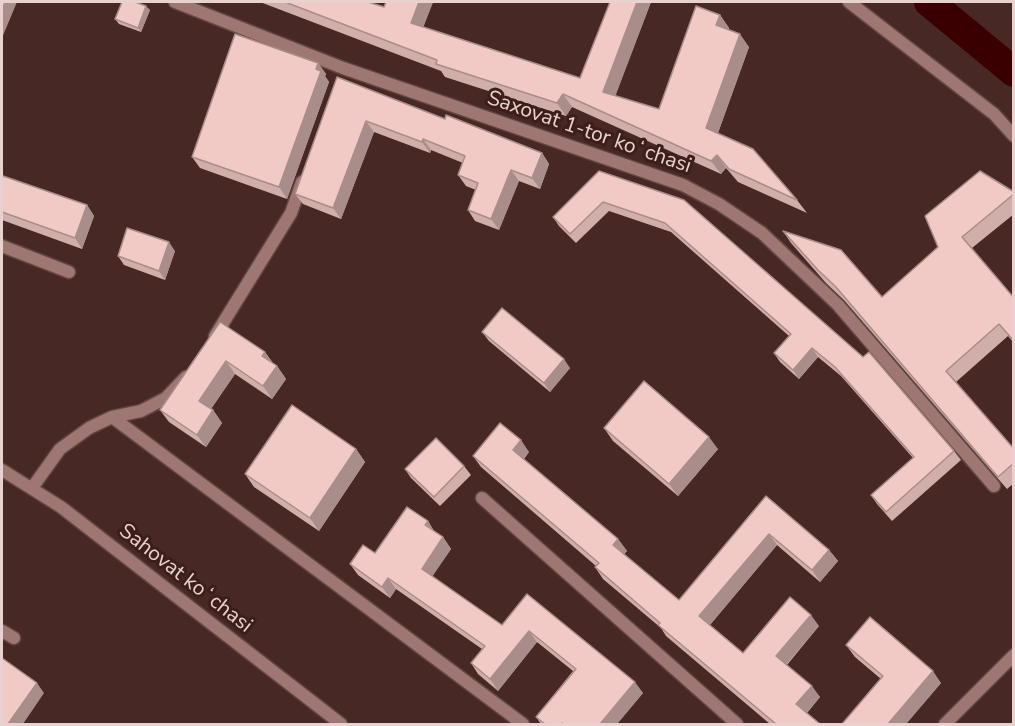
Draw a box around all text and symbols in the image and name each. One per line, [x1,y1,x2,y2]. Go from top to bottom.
street label: Saxovat 1-tor koʻchasi [484,86,694,180]
street label: Sahovat koʻchasi [113,519,257,639]

